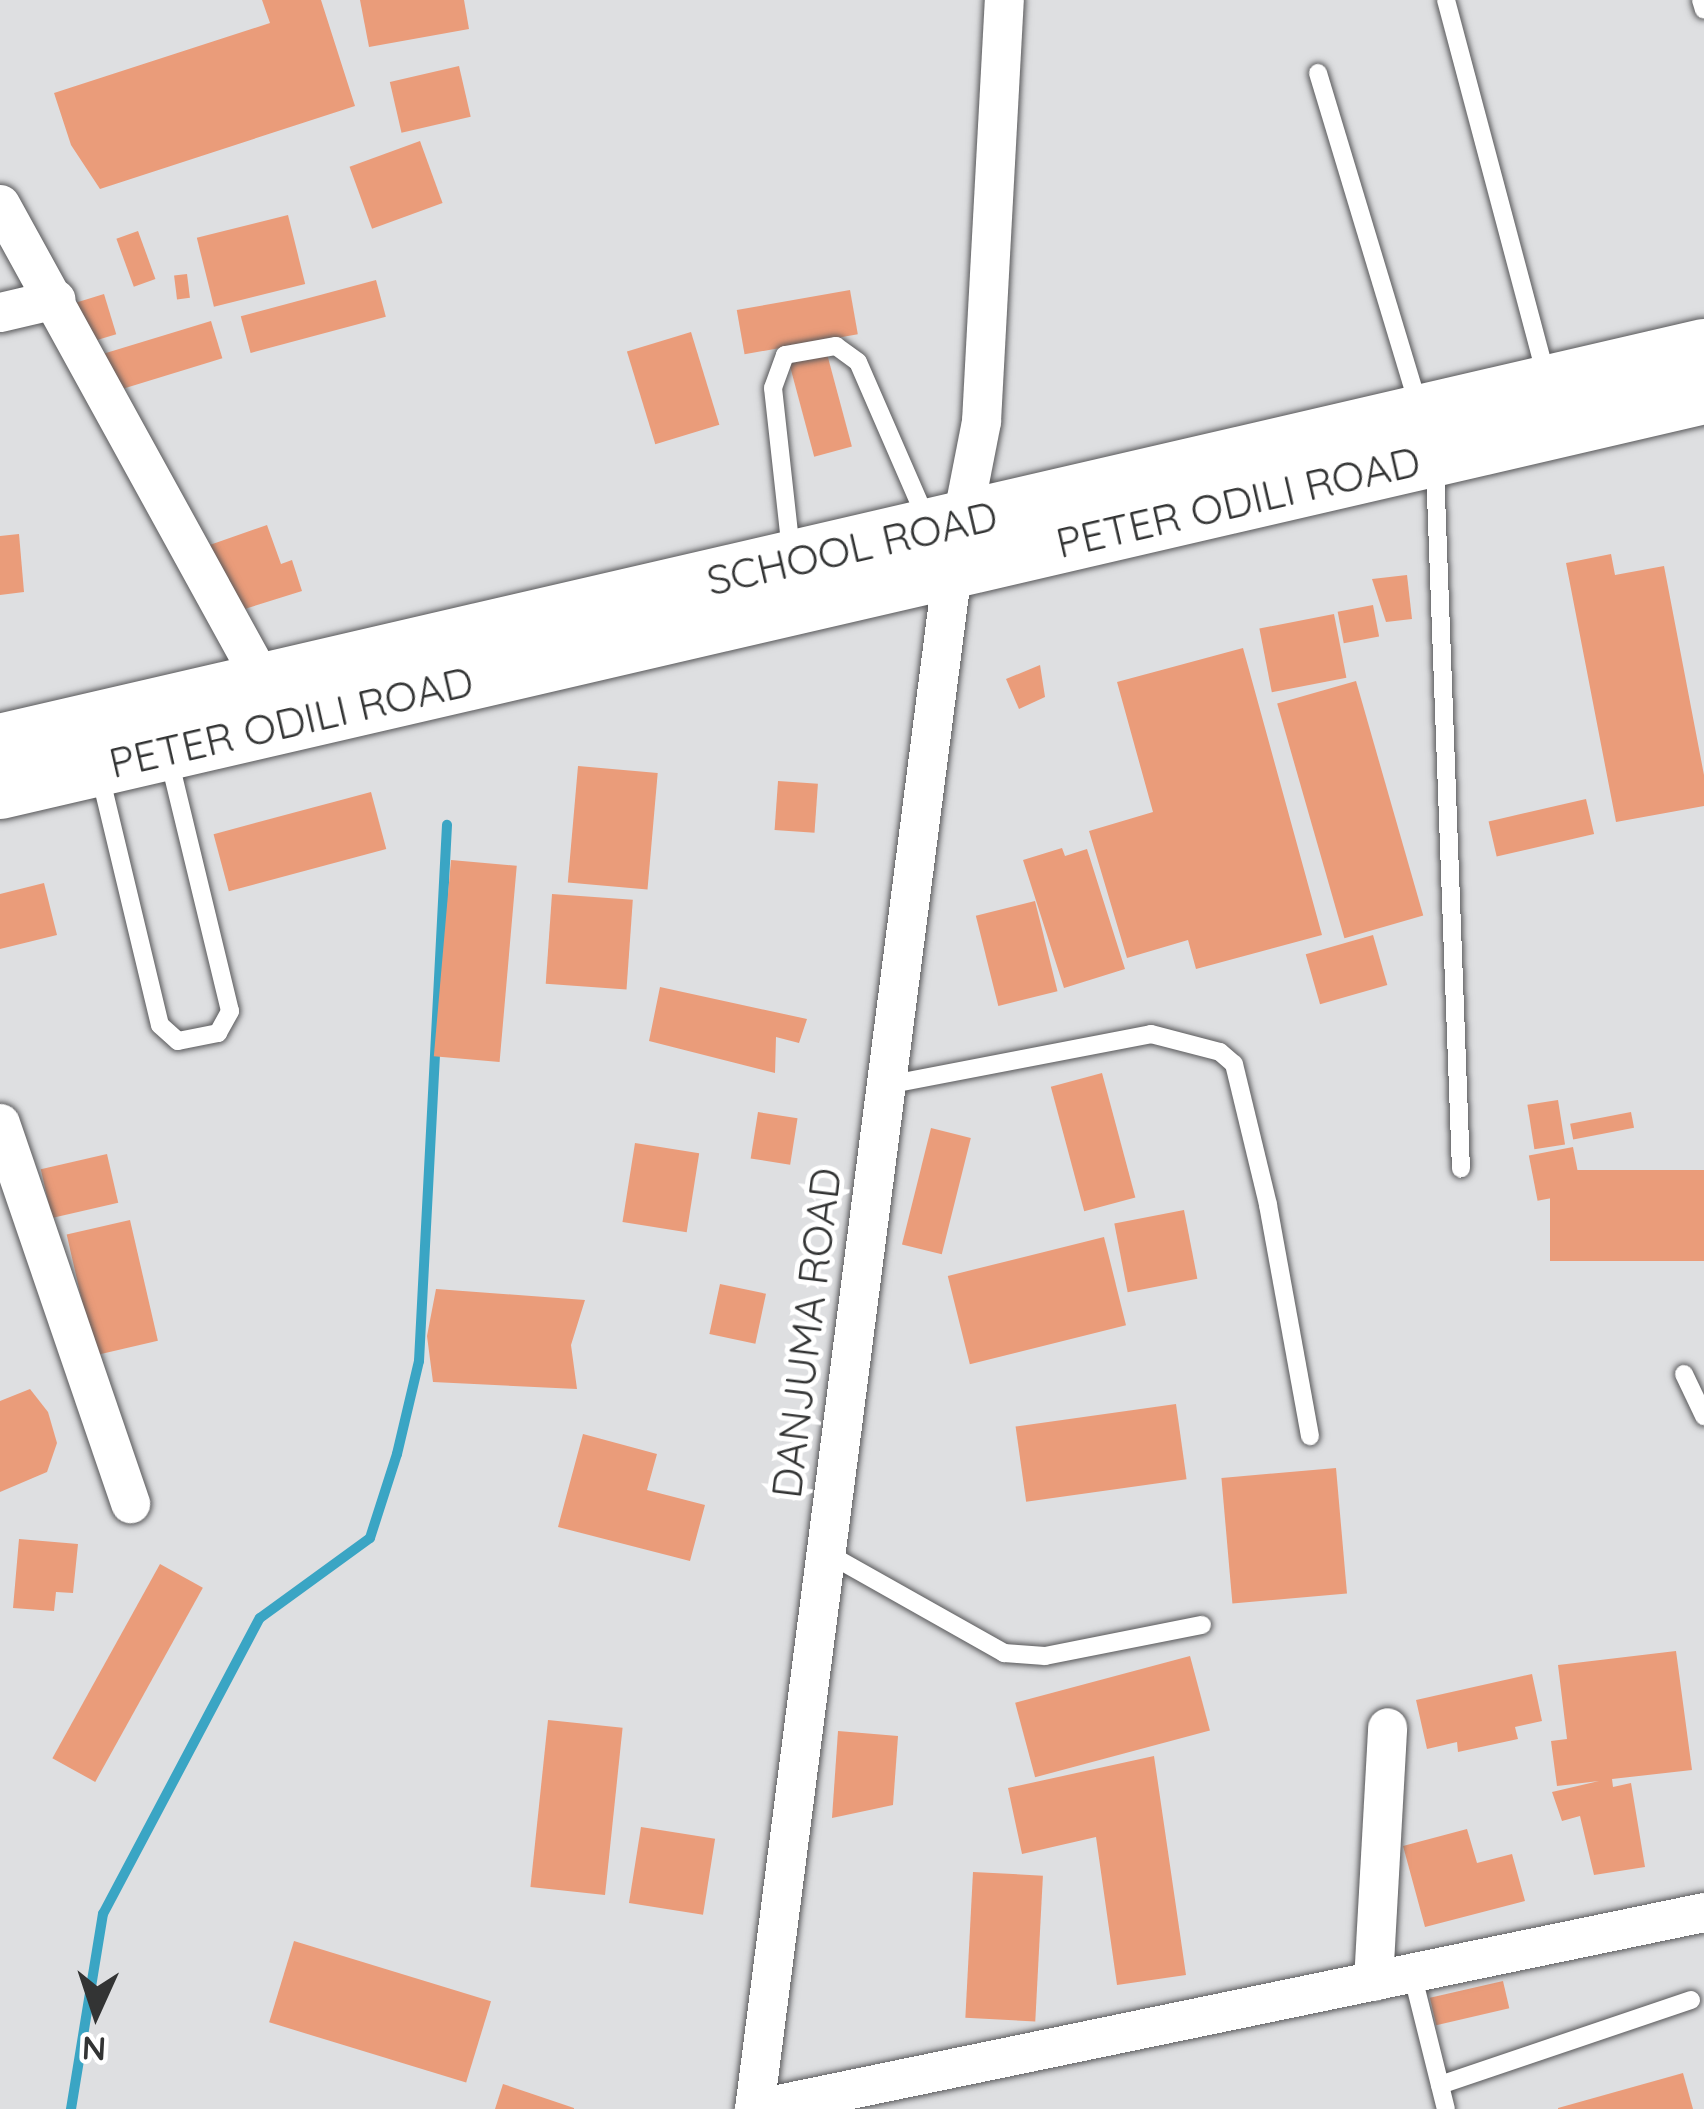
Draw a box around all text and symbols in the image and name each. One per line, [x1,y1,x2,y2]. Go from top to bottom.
street label: PETER ODILI ROAD [1051,436,1425,568]
street label: SCHOOL ROAD [702,490,1002,606]
street label: PETER ODILI ROAD [104,656,478,788]
street label: DANJUMA ROAD [761,1165,851,1501]
north arrow [36,1953,156,2073]
text: N [81,2028,107,2071]

